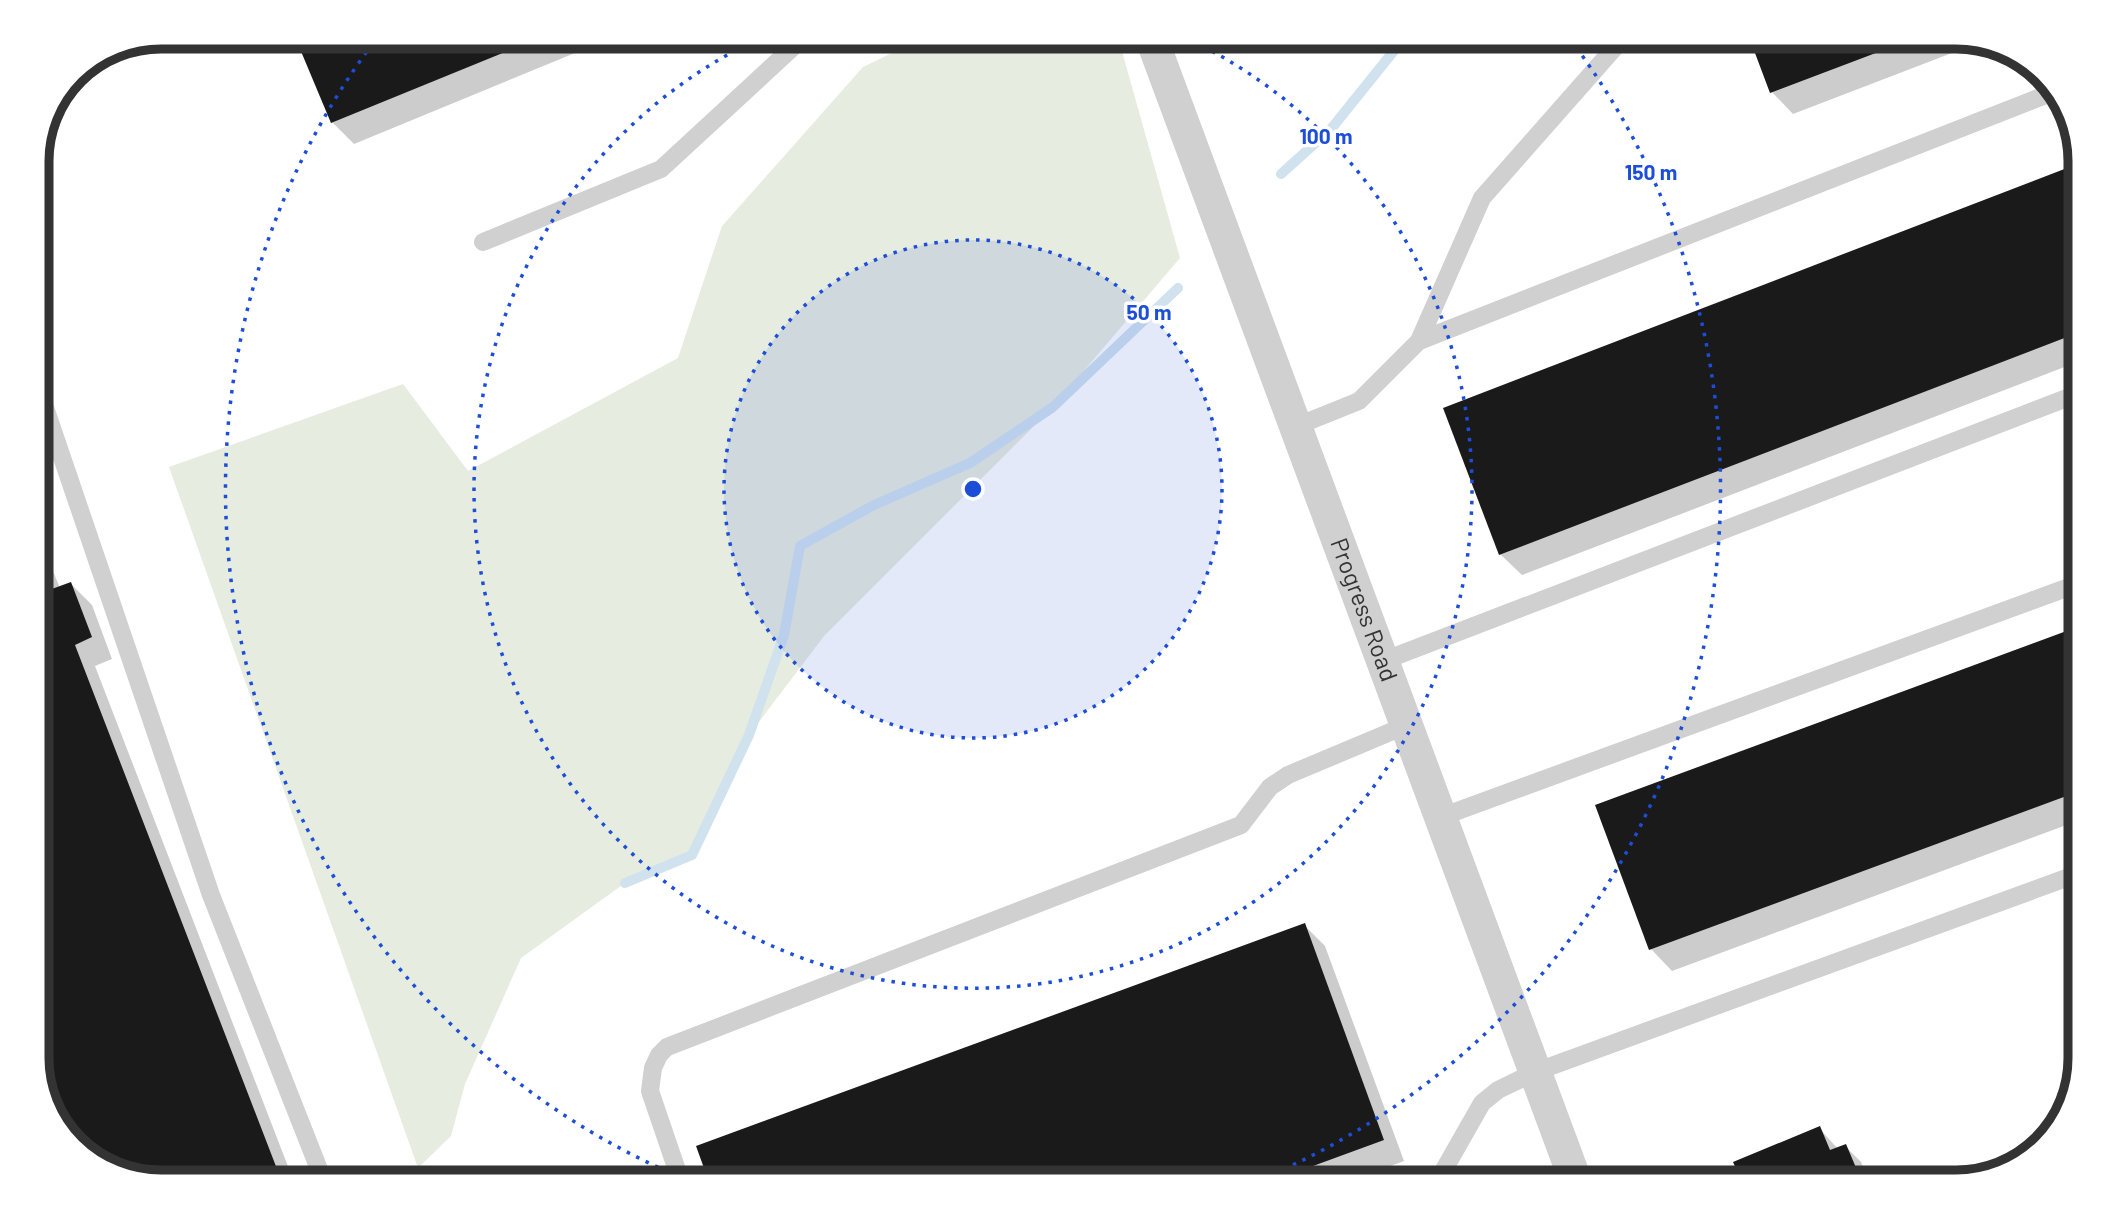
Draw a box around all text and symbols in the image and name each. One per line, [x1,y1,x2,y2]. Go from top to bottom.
text: 100 m [1299,123,1353,148]
text: 150 m [1625,159,1677,184]
text: 50 m [1126,299,1172,324]
centre of rings [961,477,985,501]
street label: Progress Road [1325,534,1405,685]

